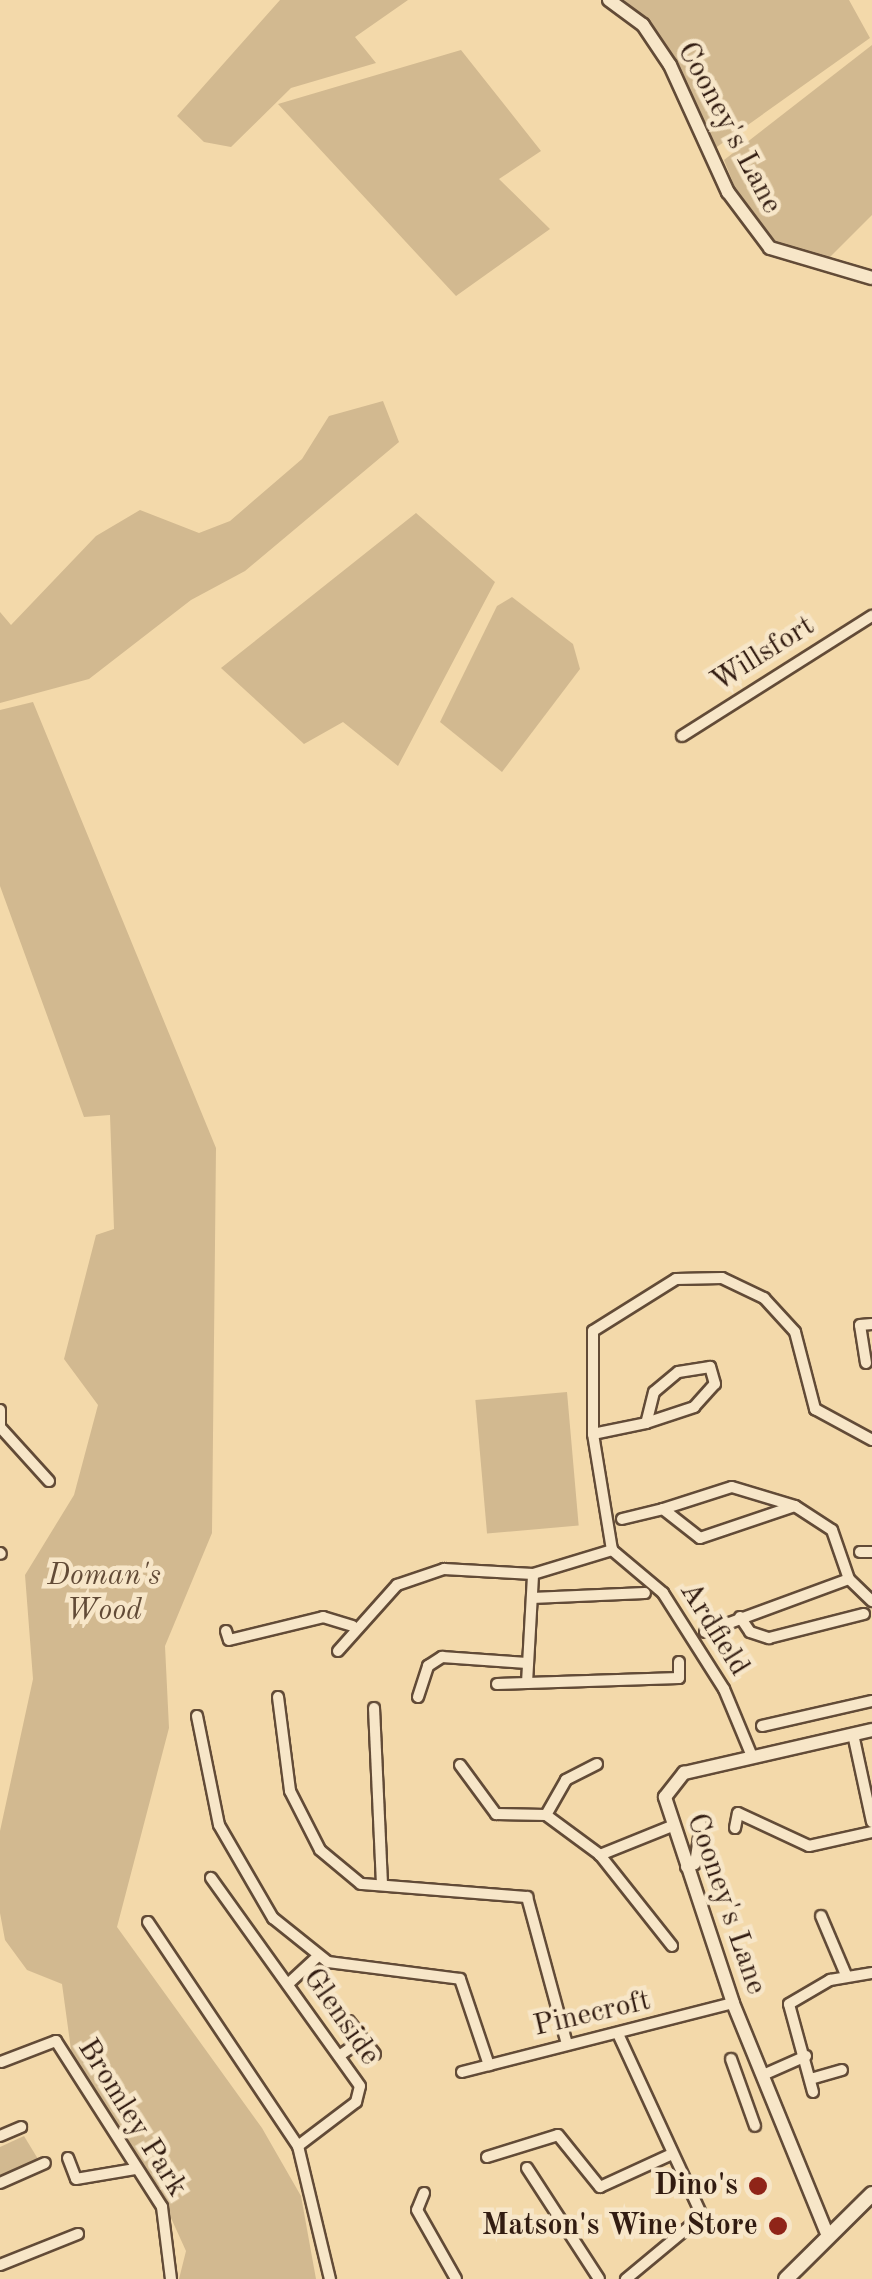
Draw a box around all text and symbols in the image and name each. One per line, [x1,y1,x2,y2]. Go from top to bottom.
street label: Cooney's Lane [669,36,789,220]
street label: Willsfort [704,608,822,700]
park label: Doman's Wood [47,1558,161,1628]
street label: Ardfield [671,1575,757,1683]
street label: Cooney's Lane [678,1809,774,1999]
street label: Glenside [295,1962,387,2072]
street label: Pinecroft [530,1983,654,2045]
street label: Bromley Park [69,2032,195,2204]
place label: Dino's [654,2168,738,2204]
marker: Dino's [747,2175,769,2197]
place label: Matson's Wine Store [482,2208,758,2244]
marker: Matson's Wine Store [767,2215,789,2237]

